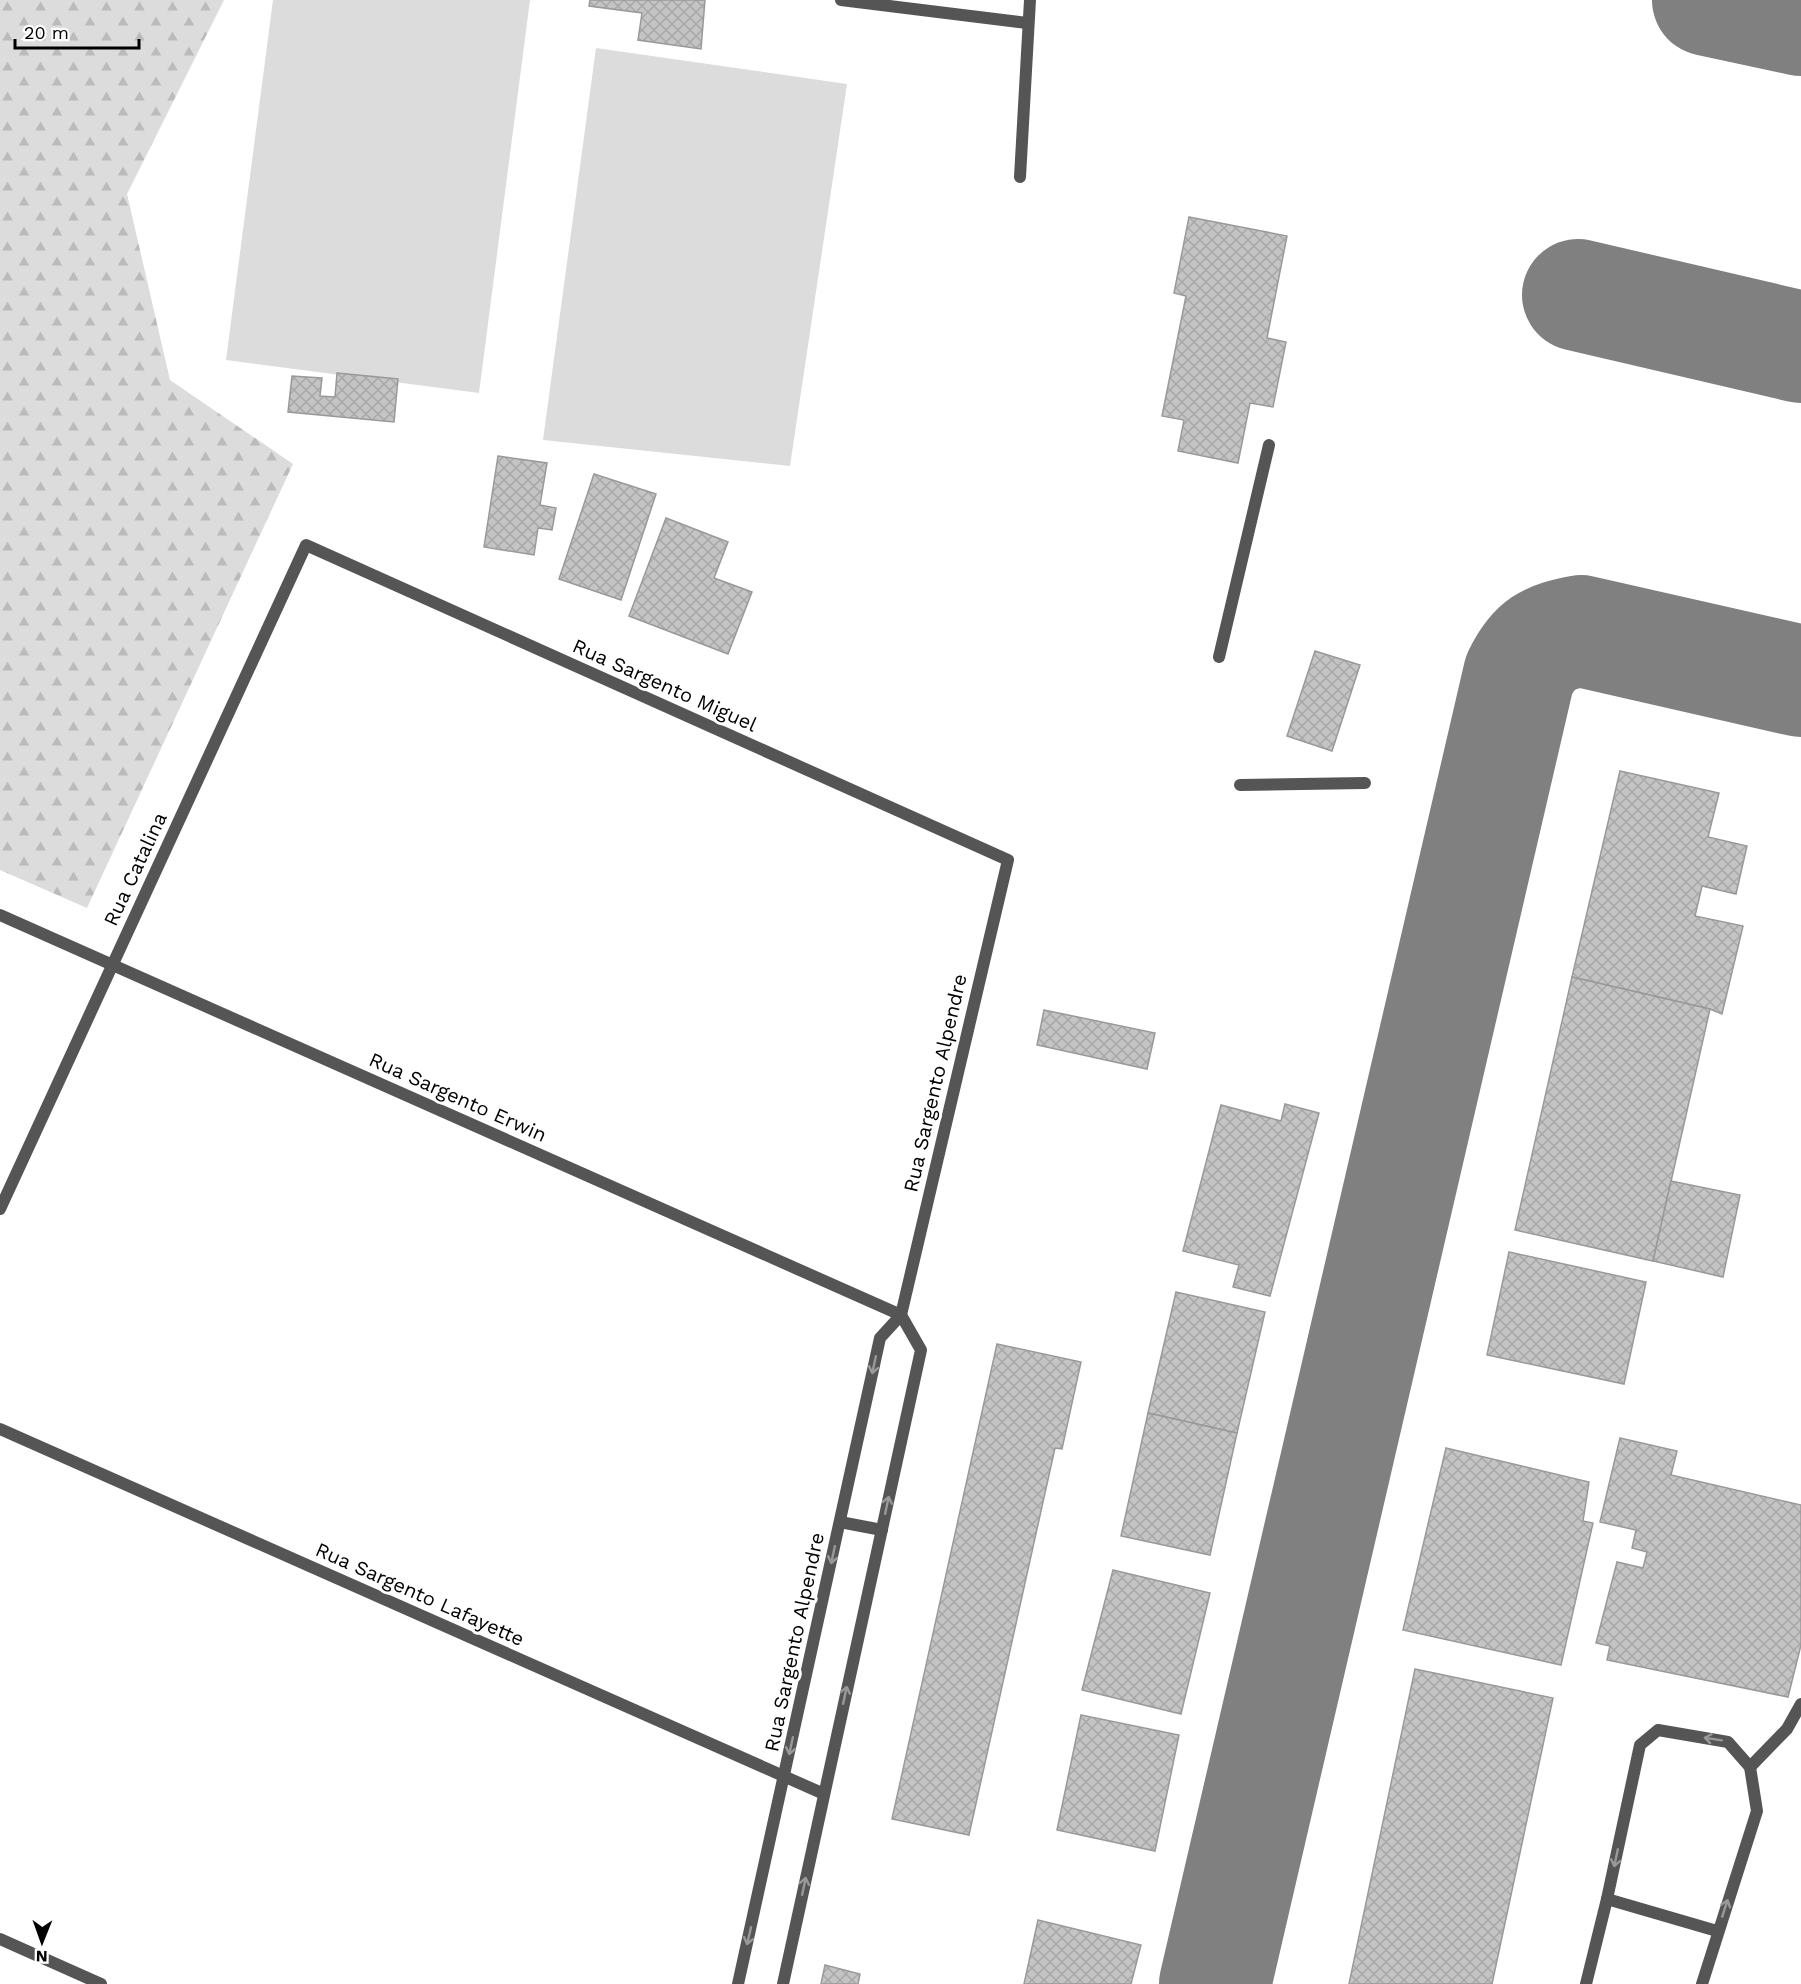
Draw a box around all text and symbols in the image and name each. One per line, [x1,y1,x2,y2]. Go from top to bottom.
scale bar [15,12,140,50]
text: 20 m [24,22,69,43]
street label: Rua Sargento Miguel [569,633,761,737]
street label: Rua Catalina [98,808,172,930]
street label: Rua Sargento Alpendre [898,972,972,1194]
street label: Rua Sargento Erwin [366,1047,550,1147]
one-way arrow [868,1355,879,1374]
one-way arrow [882,1496,893,1515]
street label: Rua Sargento Alpendre [759,1530,829,1754]
street label: Rua Sargento Lafayette [312,1537,528,1651]
one-way arrow [826,1546,838,1565]
one-way arrow [840,1686,852,1705]
one-way arrow [1704,1734,1724,1745]
one-way arrow [785,1736,796,1755]
one-way arrow [1610,1847,1621,1867]
one-way arrow [799,1877,810,1896]
one-way arrow [1720,1899,1731,1918]
north arrow [12,1912,72,1972]
one-way arrow [742,1926,754,1945]
text: N [36,1947,48,1966]

